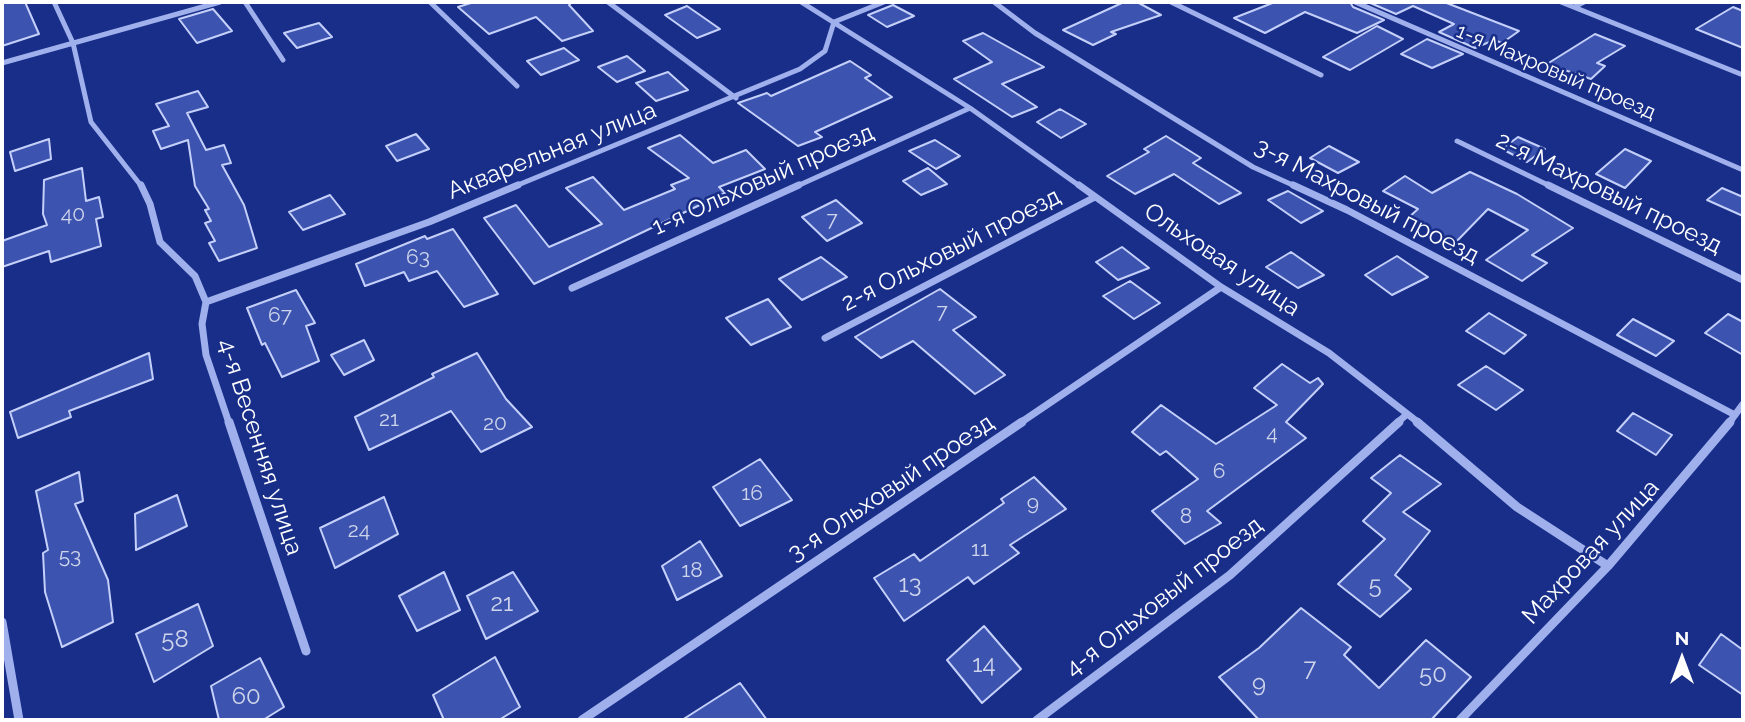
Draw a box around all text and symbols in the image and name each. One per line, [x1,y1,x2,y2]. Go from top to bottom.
street label: 1-я Махровый проезд [1452,19,1660,125]
street label: Акварельная улица [443,96,661,206]
street label: 1-я Ольховый проезд [648,118,878,242]
street label: 2-я Махровый проезд [1491,126,1727,260]
street label: 3-я Махровый проезд [1250,132,1484,270]
street label: 2-я Ольховый проезд [837,182,1065,318]
street label: Ольховая улица [1138,197,1306,323]
house number: 40 [61,202,85,228]
house number: 7 [826,207,838,233]
house number: 63 [406,245,430,271]
house number: 7 [936,299,948,325]
house number: 67 [268,303,292,329]
street label: 4-я Весенняя улица [211,335,309,559]
house number: 21 [379,407,399,433]
street label: 3-я Ольховый проезд [782,408,1000,568]
house number: 20 [483,411,507,437]
house number: 4 [1266,421,1278,447]
house number: 6 [1213,459,1225,485]
street label: Махровая улица [1517,474,1665,630]
house number: 16 [741,481,763,507]
house number: 9 [1027,491,1039,517]
house number: 8 [1180,504,1192,530]
street label: 4-я Ольховый проезд [1060,511,1268,683]
house number: 24 [348,518,370,544]
house number: 11 [971,537,989,563]
house number: 53 [59,544,81,570]
house number: 18 [681,558,703,584]
house number: 13 [898,571,922,599]
house number: 5 [1368,572,1382,600]
house number: 21 [491,590,513,618]
north arrow [1647,624,1717,694]
house number: 58 [161,626,189,654]
text: N [1675,627,1689,649]
house number: 14 [972,651,996,679]
house number: 7 [1304,655,1316,683]
house number: 50 [1419,661,1447,689]
house number: 9 [1252,671,1266,699]
house number: 60 [231,683,261,711]

